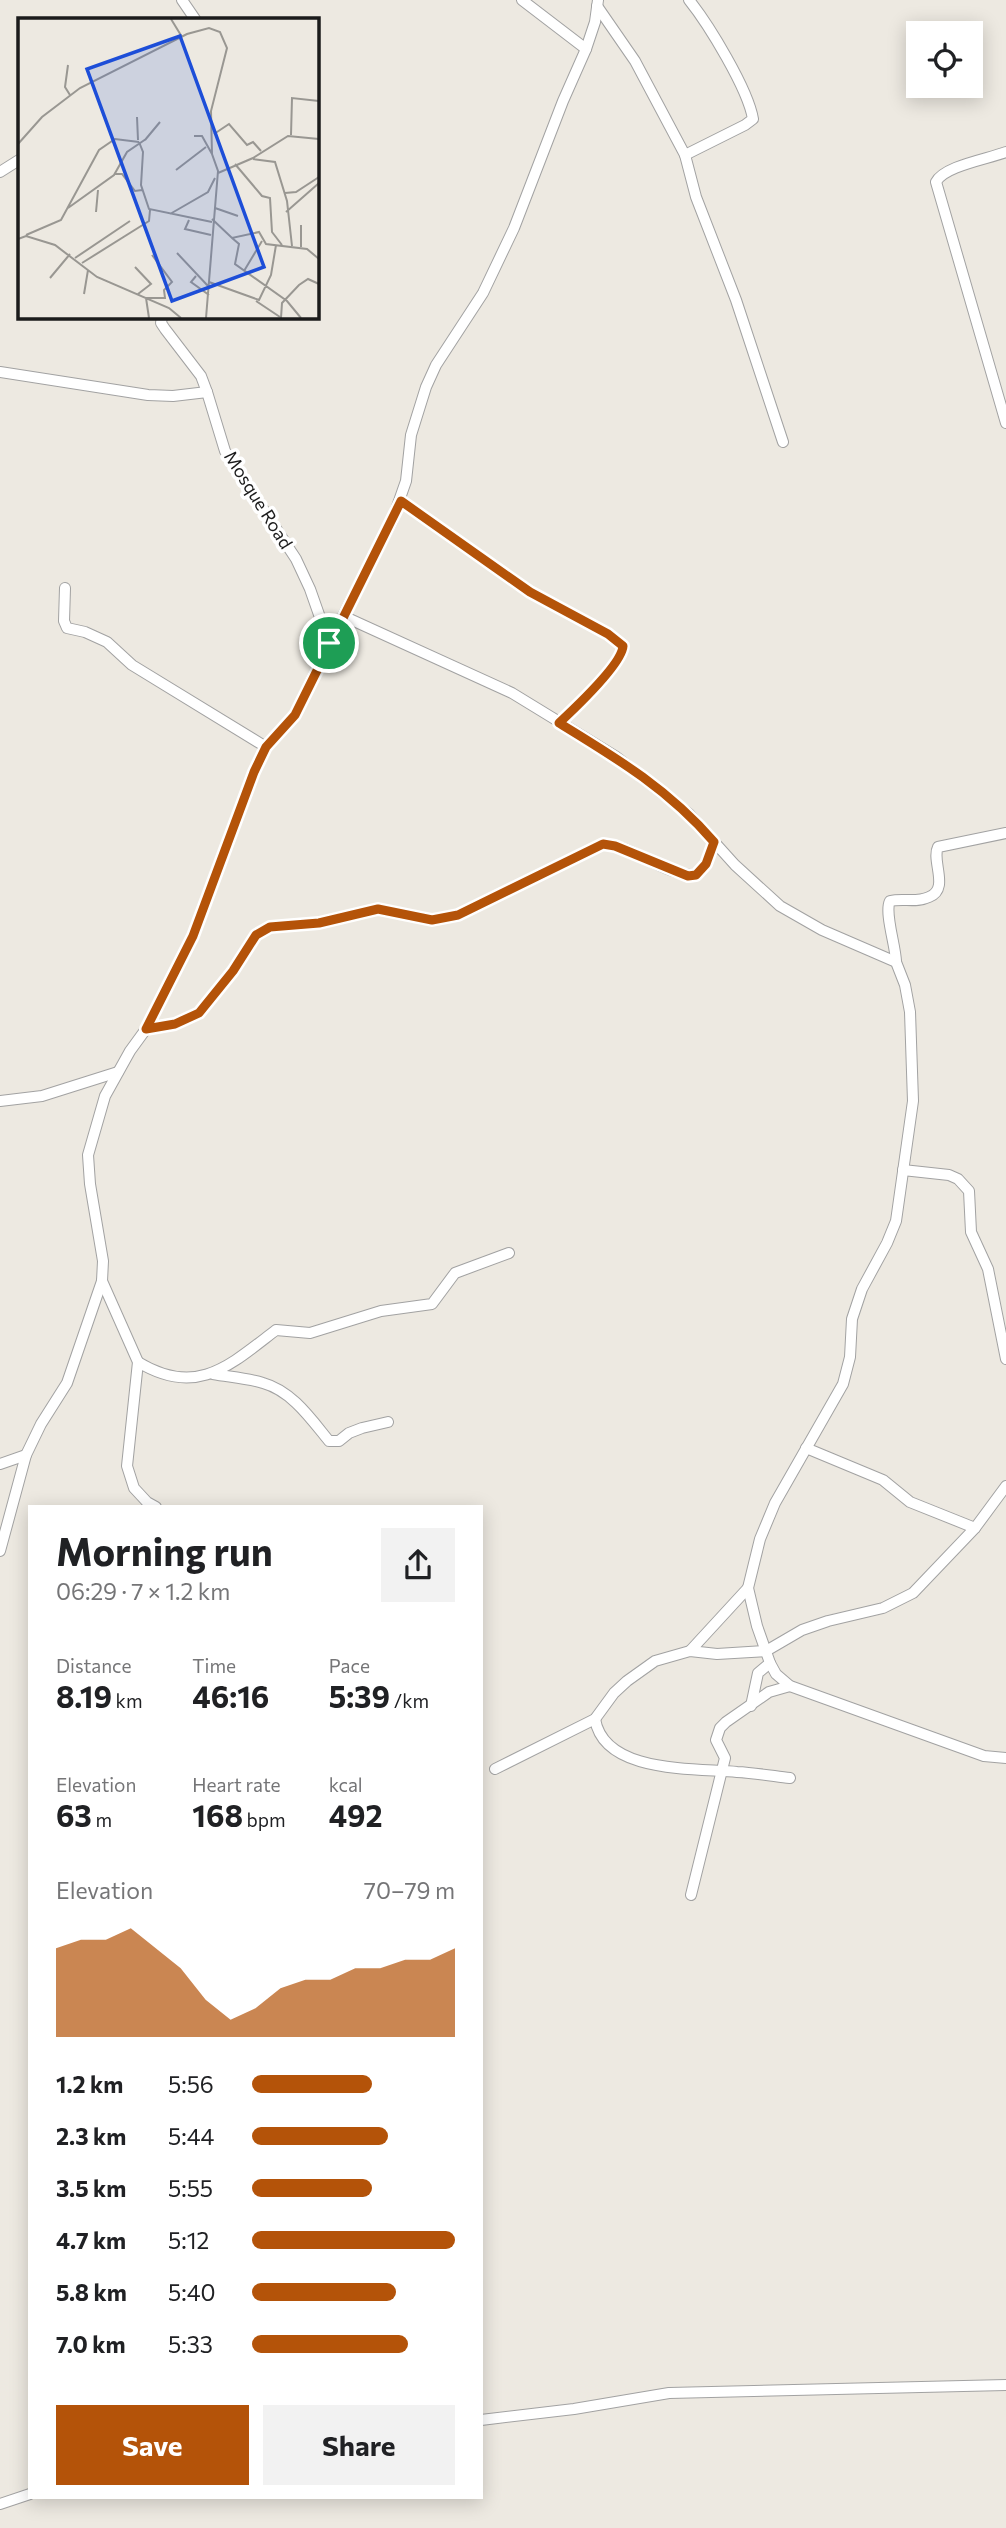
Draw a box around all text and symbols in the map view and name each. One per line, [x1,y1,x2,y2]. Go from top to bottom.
inset map [18,18,318,318]
map controls [906,21,983,98]
button: locate [906,21,983,98]
street label: Mosque Road [220,446,298,553]
pin [299,613,359,673]
icon: arrive [310,624,348,662]
text: Morning run [56,1527,273,1574]
button: share [381,1528,455,1602]
text: 06:29 · 7 × 1.2 km [56,1577,230,1605]
text: Distance [56,1654,132,1677]
text: Time [192,1654,236,1677]
text: Pace [329,1654,370,1677]
text: 8.19 [56,1677,112,1714]
text: 46:16 [192,1677,269,1714]
text: 5:39 [329,1677,390,1714]
text: km [112,1689,142,1712]
text: /km [390,1689,429,1712]
text: Elevation [56,1773,136,1796]
text: Heart rate [192,1773,281,1796]
text: kcal [329,1773,363,1796]
text: 63 [56,1796,92,1833]
text: 168 [192,1796,243,1833]
text: 492 [329,1796,382,1833]
text: m [92,1808,112,1831]
text: bpm [243,1808,286,1831]
text: Elevation [56,1876,153,1904]
text: 70–79 m [364,1876,455,1904]
text: 1.2 km [56,2070,123,2098]
text: 5:56 [168,2070,214,2098]
text: 2.3 km [56,2122,126,2150]
text: 5:44 [168,2122,214,2150]
text: 3.5 km [56,2174,126,2202]
text: 5:55 [168,2174,213,2202]
text: 4.7 km [56,2226,126,2254]
text: 5:12 [168,2226,209,2254]
text: 5.8 km [56,2278,127,2306]
text: 5:40 [168,2278,215,2306]
text: 7.0 km [56,2330,126,2358]
text: 5:33 [168,2330,213,2358]
button: Save [56,2405,249,2485]
button: Share [263,2405,455,2485]

